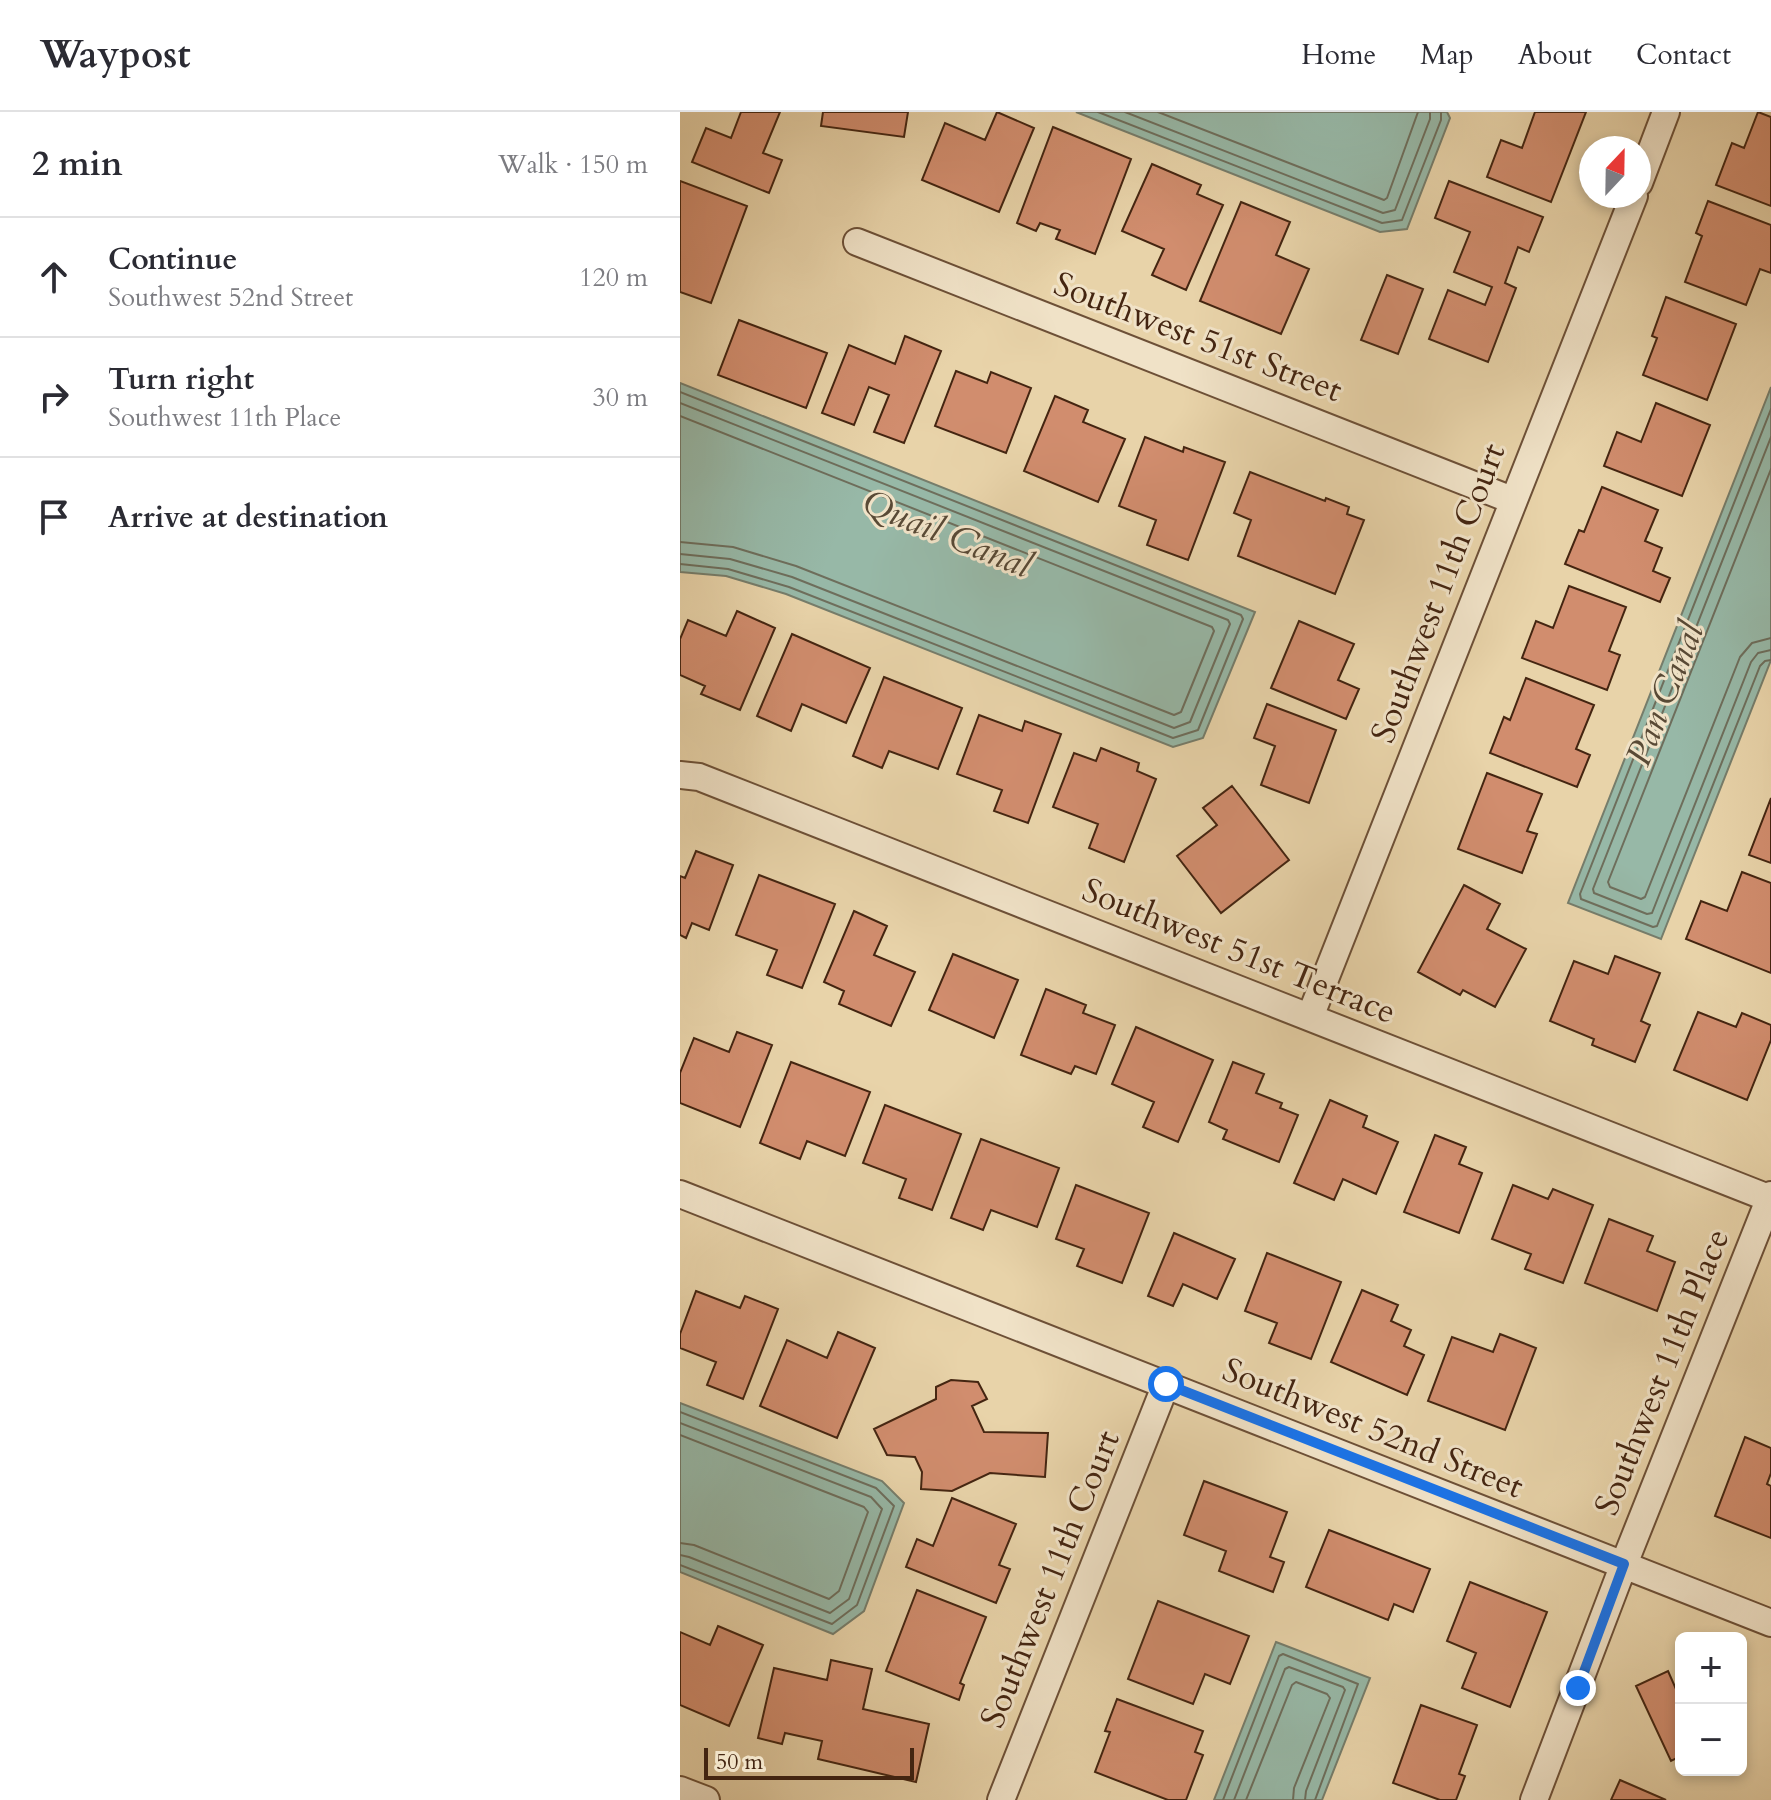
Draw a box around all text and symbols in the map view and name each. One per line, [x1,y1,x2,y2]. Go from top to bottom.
text: Waypost [40,29,191,81]
text: Home [1301,36,1376,74]
text: Map [1420,36,1474,74]
text: About [1518,36,1592,74]
text: Contact [1636,36,1731,74]
north arrow [1579,136,1651,208]
text: 2 min [32,141,123,187]
text: Walk · 150 m [498,147,648,182]
text: Continue [108,239,237,280]
icon: ahead [32,255,76,299]
text: 120 m [579,260,648,295]
street label: Southwest 51st Street [1047,261,1349,413]
text: Southwest 52nd Street [108,280,353,315]
text: Turn right [108,359,254,400]
icon: right [32,375,76,419]
text: 30 m [592,380,648,415]
text: Southwest 11th Place [108,400,341,435]
street label: Southwest 11th Court [1360,437,1516,749]
water label: Quail Canal [855,478,1040,591]
icon: arrive [32,495,76,539]
text: Arrive at destination [108,497,388,538]
water label: Pan Canal [1614,614,1716,773]
street label: Southwest 51st Terrace [1075,867,1403,1035]
street label: Southwest 11th Place [1584,1222,1740,1522]
street label: Southwest 52nd Street [1216,1347,1530,1509]
route start [1148,1366,1184,1402]
street label: Southwest 11th Court [969,1423,1131,1735]
map controls [1675,1632,1747,1776]
button: + [1675,1632,1747,1704]
route end [1560,1670,1596,1706]
button: − [1675,1704,1747,1776]
scale bar [704,1744,914,1780]
text: 50 m [716,1747,763,1777]

